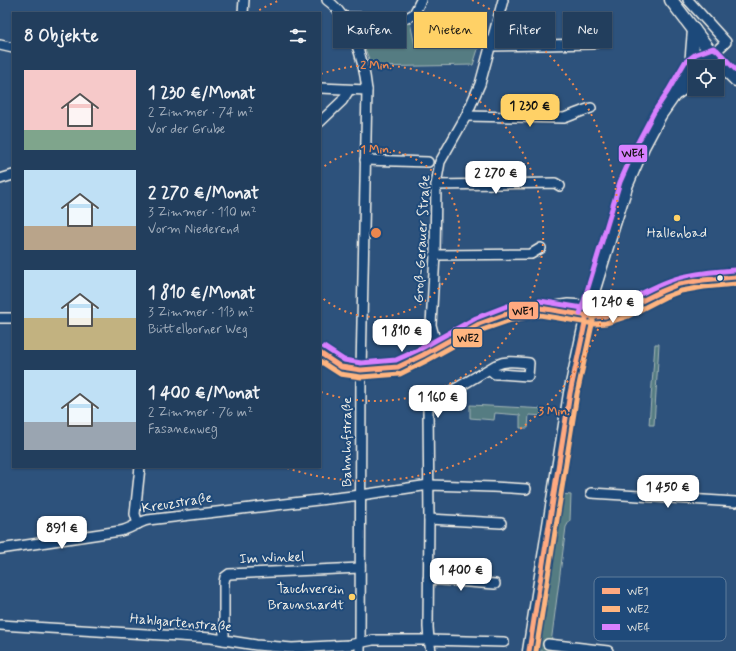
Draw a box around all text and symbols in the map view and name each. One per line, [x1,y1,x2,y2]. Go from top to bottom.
chip: Kaufen [333,12,406,48]
chip: Mieten [414,12,487,48]
chip: Filter [495,12,555,48]
chip: Neu [563,12,612,48]
text: 8 Objekte [24,25,98,47]
icon: filters [287,25,309,47]
text: 2 Min. [360,58,392,74]
map controls [688,60,724,96]
button: locate [688,60,724,96]
text: 1 230 €/Monat [148,82,256,104]
icon: home [56,86,104,134]
pin: 1 230 € [493,94,567,128]
text: 1 230 € [510,98,550,115]
text: 2 Zimmer · 74 m² [148,104,254,121]
text: Vor der Grube [148,121,225,138]
text: 1 Min. [360,142,392,158]
line badge: WE4 [618,144,648,163]
text: WE4 [621,147,645,161]
pin: 2 270 € [459,161,533,195]
text: 2 270 € [474,165,518,182]
street label: Groß-Gerauer Straße [410,174,434,304]
text: 2 270 €/Monat [148,182,259,204]
icon: home [56,186,104,234]
text: 3 Zimmer · 110 m² [148,204,257,221]
marker: Hallenbad [672,213,682,223]
text: Vorm Niederend [148,221,239,238]
place label: Hallenbad [647,224,707,242]
centre of rings [369,226,383,240]
unlabelled marker [715,273,725,283]
text: 1 810 €/Monat [148,282,256,304]
icon: home [56,286,104,334]
pin: 1 240 € [576,290,650,324]
text: 1 240 € [591,294,635,311]
line badge: WE1 [508,301,539,320]
text: 3 Zimmer · 113 m² [148,304,254,321]
text: WE1 [511,305,534,319]
pin: 1 810 € [365,319,439,353]
text: Büttelborner Weg [148,321,248,338]
text: 1 810 € [382,323,422,340]
line badge: WE2 [452,328,483,348]
text: WE2 [456,332,480,346]
text: 1 400 €/Monat [148,382,260,404]
pin: 1 160 € [401,385,475,419]
icon: home [56,386,104,434]
text: 1 160 € [418,389,458,406]
street label: Bahnhofstraße [338,397,356,487]
text: 2 Zimmer · 76 m² [148,404,253,421]
text: 3 Min. [538,404,570,420]
text: Fasanenweg [148,421,218,438]
pin: 1 450 € [631,475,705,509]
text: 1 450 € [646,479,690,496]
street label: Kreuzstraße [141,489,214,517]
pin: 891 € [34,516,90,550]
text: 891 € [46,520,78,537]
street label: Im Winkel [239,548,305,568]
pin: 1 400 € [424,558,498,592]
text: 1 400 € [439,562,483,579]
legend [594,577,726,641]
place label: Tauchverein Braunshardt [268,580,344,614]
text: WE1 [627,585,649,599]
marker: Tauchverein Braunshardt [347,592,357,602]
text: WE2 [627,603,650,617]
street label: Hahlgartenstraße [129,610,233,636]
text: WE4 [627,621,651,635]

